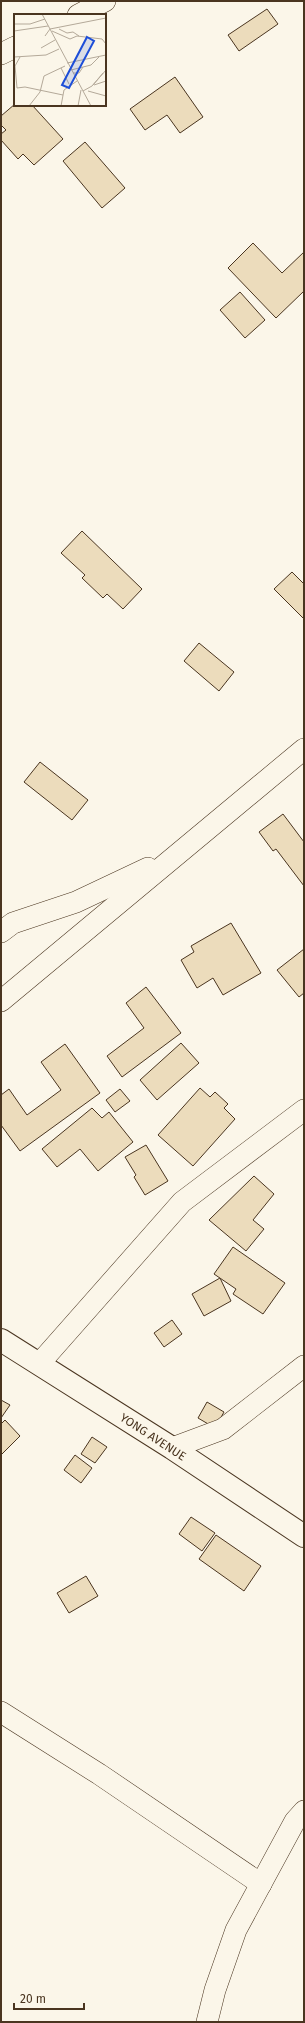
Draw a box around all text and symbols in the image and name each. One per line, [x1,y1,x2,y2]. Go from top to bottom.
inset map [14,14,106,106]
street label: YONG AVENUE [117,1410,189,1464]
scale bar [14,1985,84,2011]
text: 20 m [20,1992,46,2006]

